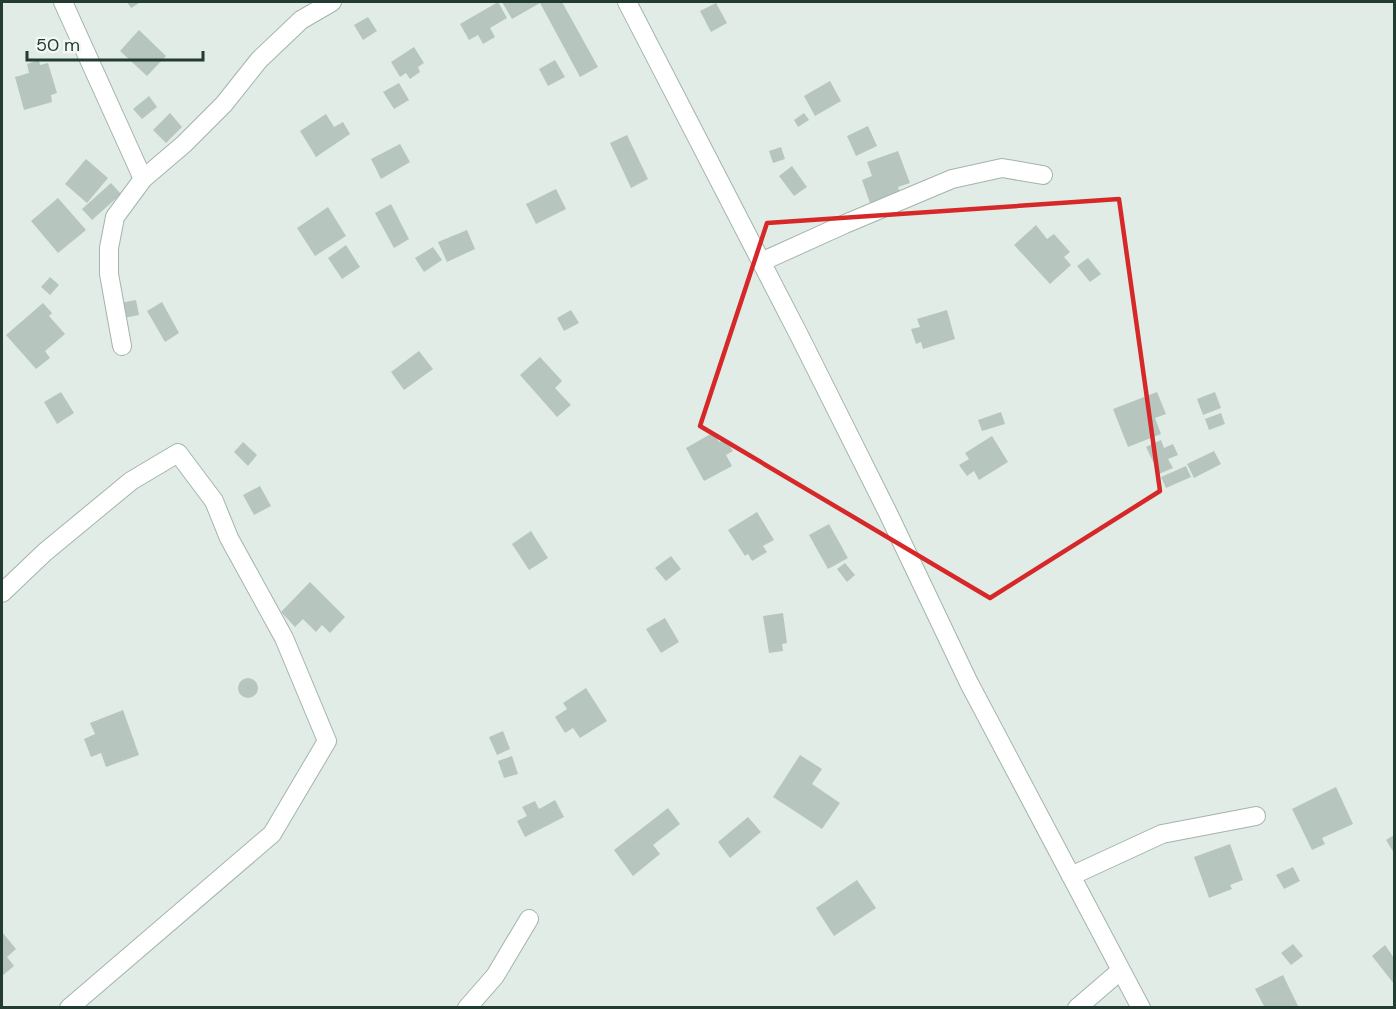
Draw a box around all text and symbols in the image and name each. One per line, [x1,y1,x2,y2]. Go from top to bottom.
scale bar [27,24,202,62]
text: 50 m [36,33,80,57]

